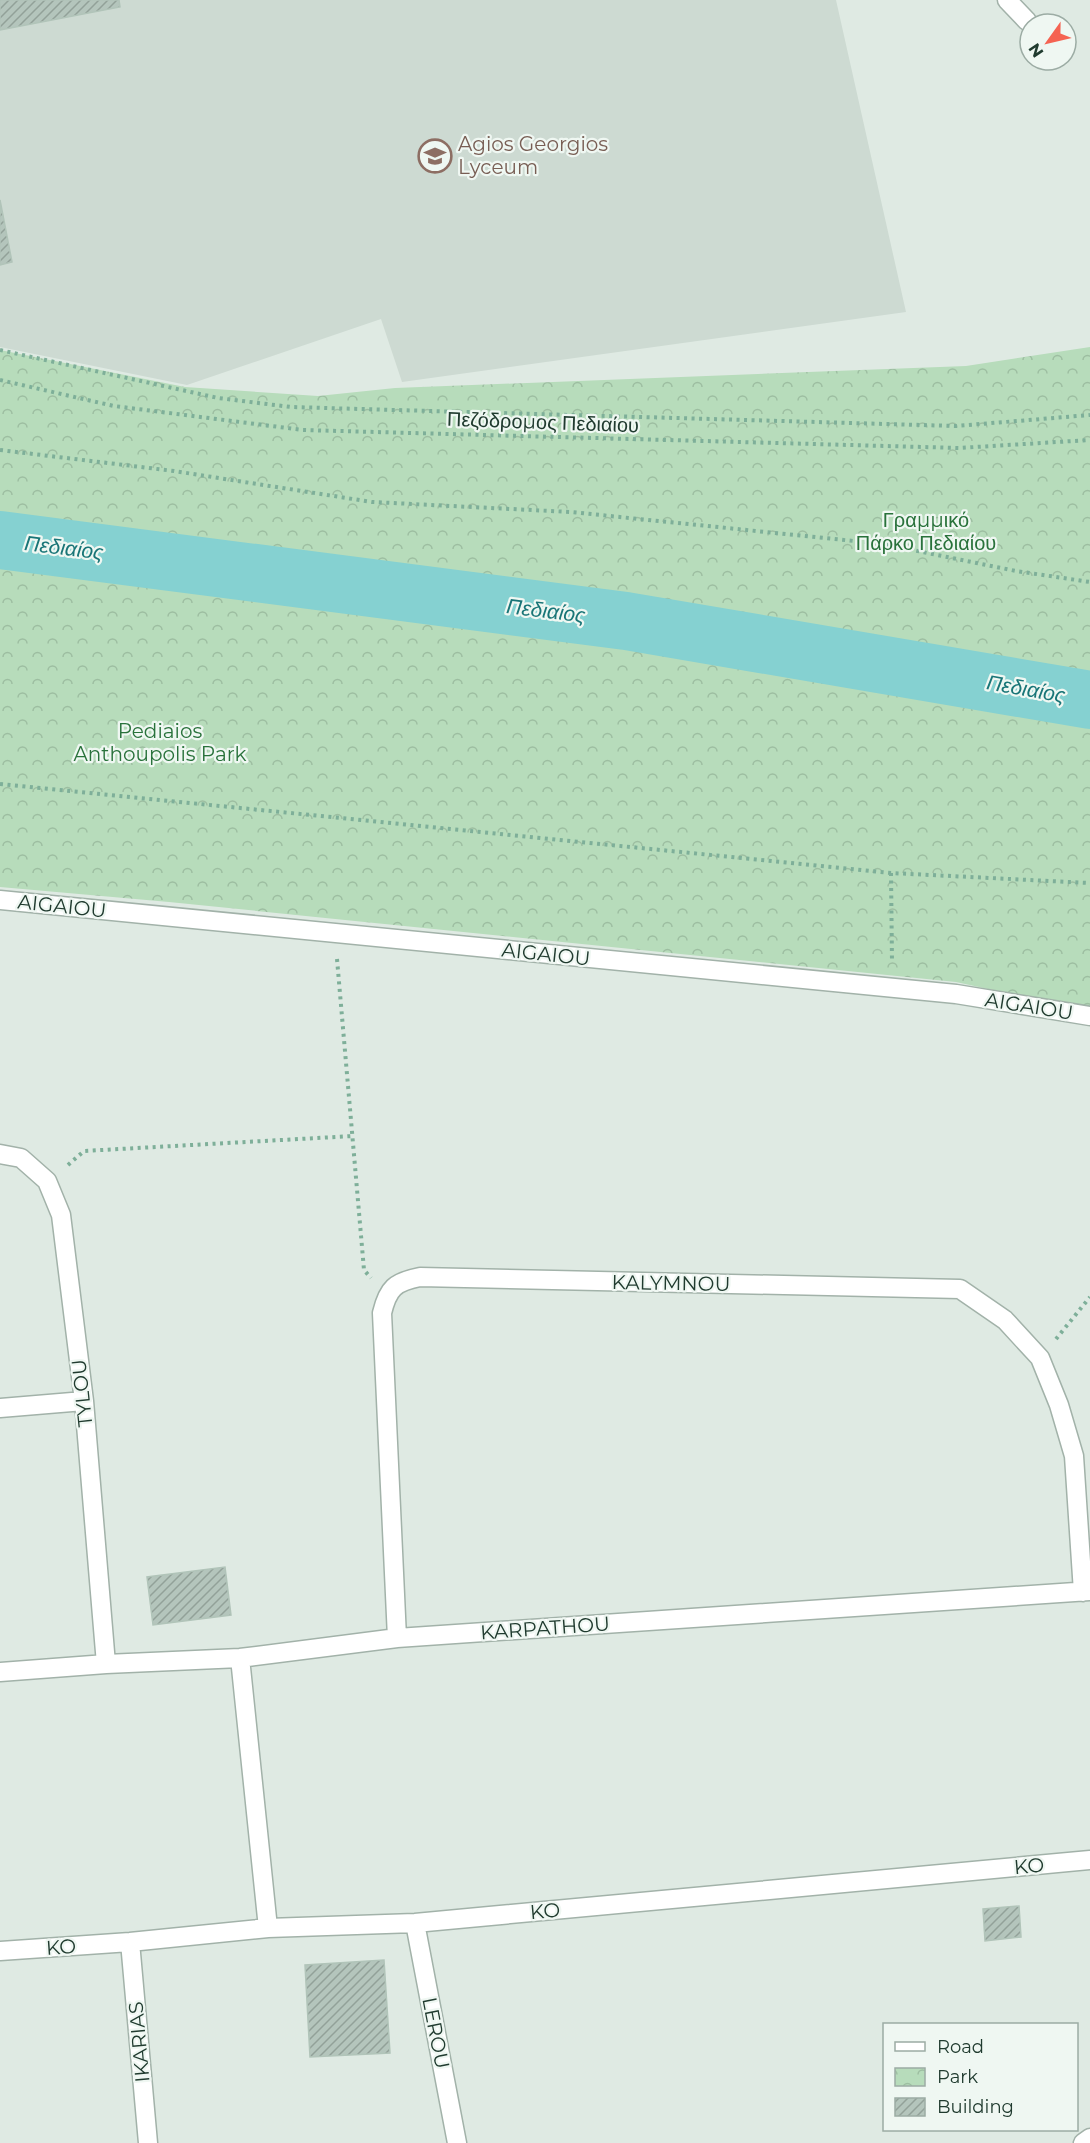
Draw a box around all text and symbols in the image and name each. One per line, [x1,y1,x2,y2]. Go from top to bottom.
north arrow [1018,12,1078,72]
text: N [1024,39,1047,61]
place label: Agios Georgios Lyceum [458,132,608,179]
school or university icon: Agios Georgios Lyceum [417,138,453,174]
street label: Πεζόδρομος Πεδιαίου [447,407,639,437]
park label: Γραμμικό Πάρκο Πεδιαίου [856,508,996,555]
water label: Πεδιαίος [23,530,106,565]
water label: Πεδιαίος [505,593,588,628]
water label: Πεδιαίος [985,669,1068,708]
park label: Pediaios Anthoupolis Park [73,719,247,766]
street label: AIGAIOU [17,889,107,923]
street label: AIGAIOU [501,937,591,971]
street label: AIGAIOU [983,987,1075,1025]
street label: KALYMNOU [611,1270,731,1296]
street label: TYLOU [67,1358,97,1428]
street label: KARPATHOU [479,1611,611,1645]
street label: KO [1013,1853,1045,1879]
street label: KO [529,1898,561,1924]
street label: KO [45,1934,77,1960]
street label: LEROU [417,1995,455,2071]
street label: IKARIAS [124,2001,154,2083]
legend [883,2023,1078,2131]
text: Road [937,2036,984,2058]
text: Park [937,2066,978,2088]
text: Building [937,2096,1014,2118]

